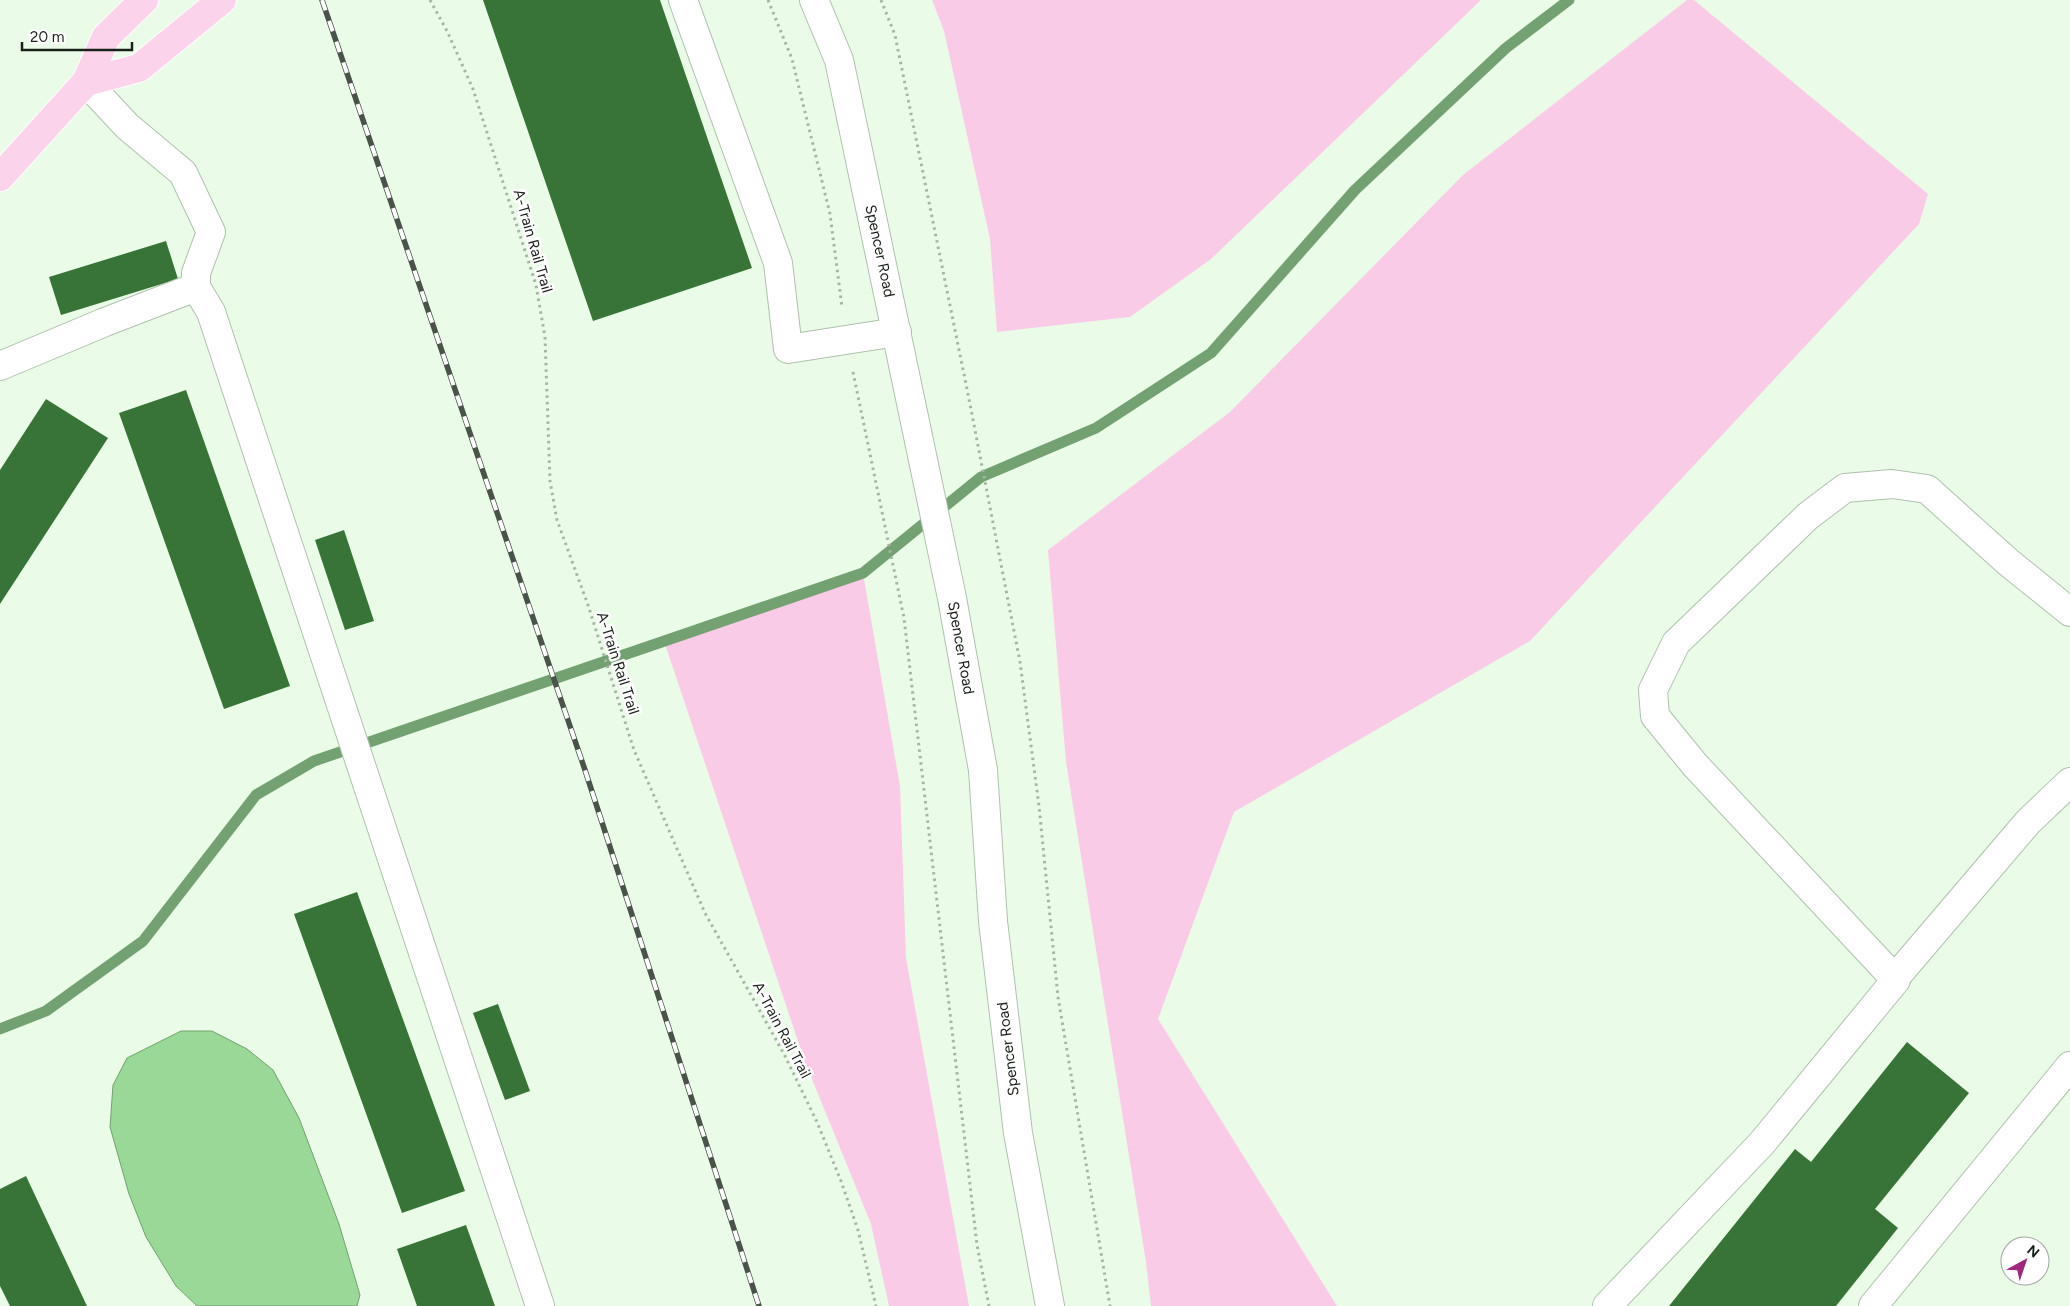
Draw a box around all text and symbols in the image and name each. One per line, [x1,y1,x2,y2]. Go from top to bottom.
scale bar [22,20,132,52]
text: 20 m [30,28,64,46]
street label: A-Train Rail Trail [510,187,556,295]
street label: Spencer Road [861,203,899,299]
street label: Spencer Road [944,600,978,696]
street label: A-Train Rail Trail [593,609,643,717]
street label: A-Train Rail Trail [749,979,815,1081]
street label: Spencer Road [993,1001,1023,1097]
north arrow [2000,1236,2050,1286]
text: N [2023,1241,2043,1261]

